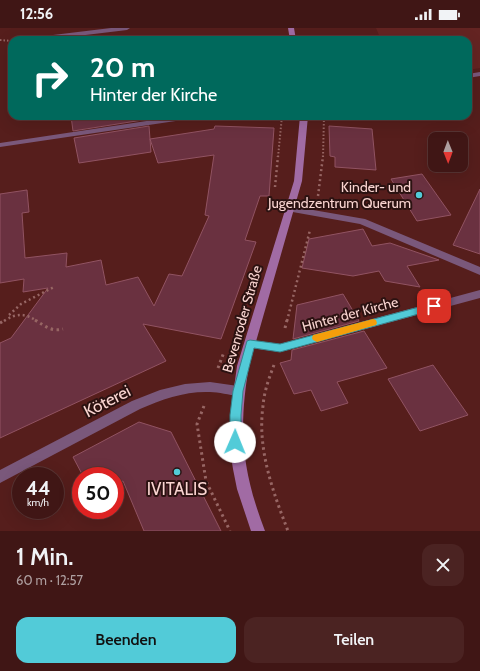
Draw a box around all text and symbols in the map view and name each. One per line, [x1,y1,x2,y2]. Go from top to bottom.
text: 12:56 [20,5,53,23]
text: 20 m [90,50,155,84]
icon: right [24,52,76,104]
text: Hinter der Kirche [90,84,217,106]
north arrow [428,132,468,172]
map controls [428,132,468,172]
place label: Kinder- und Jugendzentrum Querum [267,178,411,212]
marker: Kinder- und Jugendzentrum Querum [414,190,424,200]
street label: Bevenroder Straße [218,263,266,375]
pin [417,289,451,323]
street label: Hinter der Kirche [300,293,400,335]
icon: arrive [423,295,445,317]
street label: Köterei [80,381,134,421]
position arrow [214,421,256,463]
speed limit sign: 50 [72,467,124,519]
marker: IVITALIS [172,467,182,477]
text: 44 [26,476,50,500]
place label: IVITALIS [147,479,207,499]
text: km/h [27,496,49,509]
text: 1 Min. [16,542,74,571]
button: close [422,544,464,586]
text: 60 m · 12:57 [16,572,83,588]
button: Beenden [16,617,236,663]
button: Teilen [244,617,464,663]

